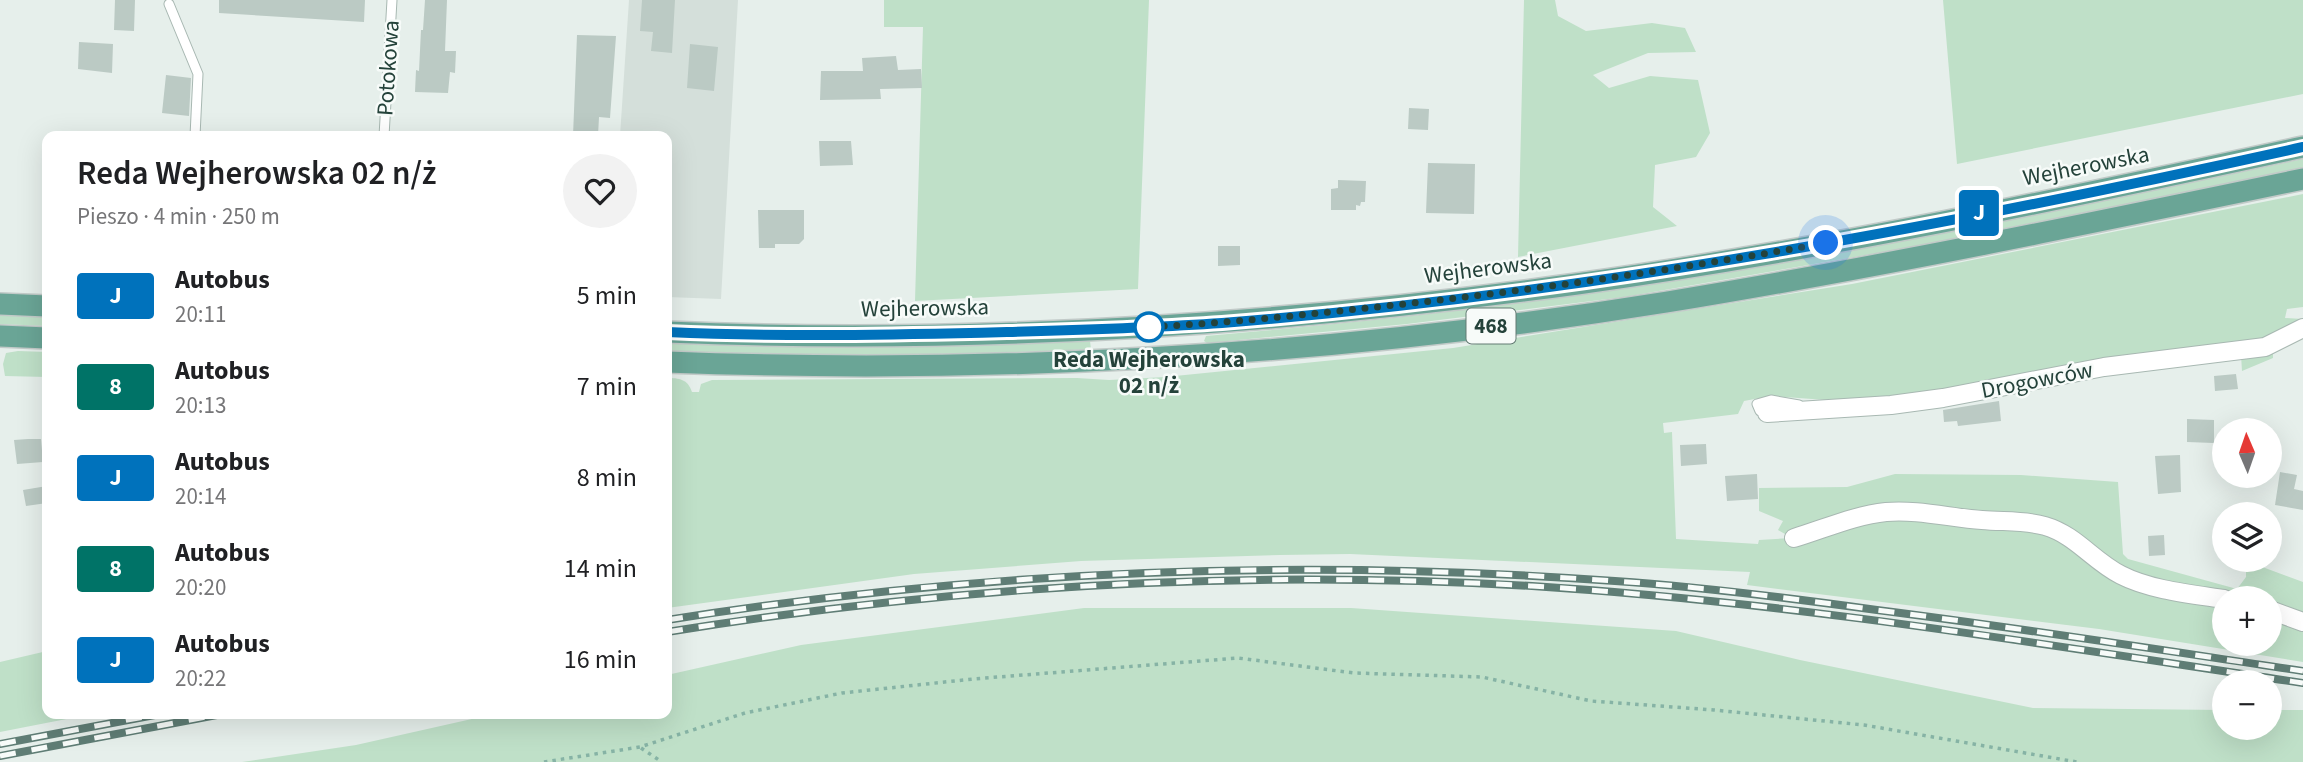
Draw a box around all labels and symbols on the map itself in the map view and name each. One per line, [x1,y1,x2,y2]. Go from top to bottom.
street label: Potokowa [368,19,408,117]
street label: Wejherowska [2020,138,2152,194]
line badge: J [1956,190,2002,236]
your location [1808,225,1843,260]
street label: Wejherowska [1422,244,1554,292]
street label: Wejherowska [861,290,989,326]
road number: 468 [1466,308,1516,344]
marker: Reda Wejherowska 02 n/ż [1134,312,1164,342]
place label: Reda Wejherowska 02 n/ż [1053,343,1245,402]
street label: Drogowców [1978,353,2096,407]
north arrow [2212,418,2282,488]

